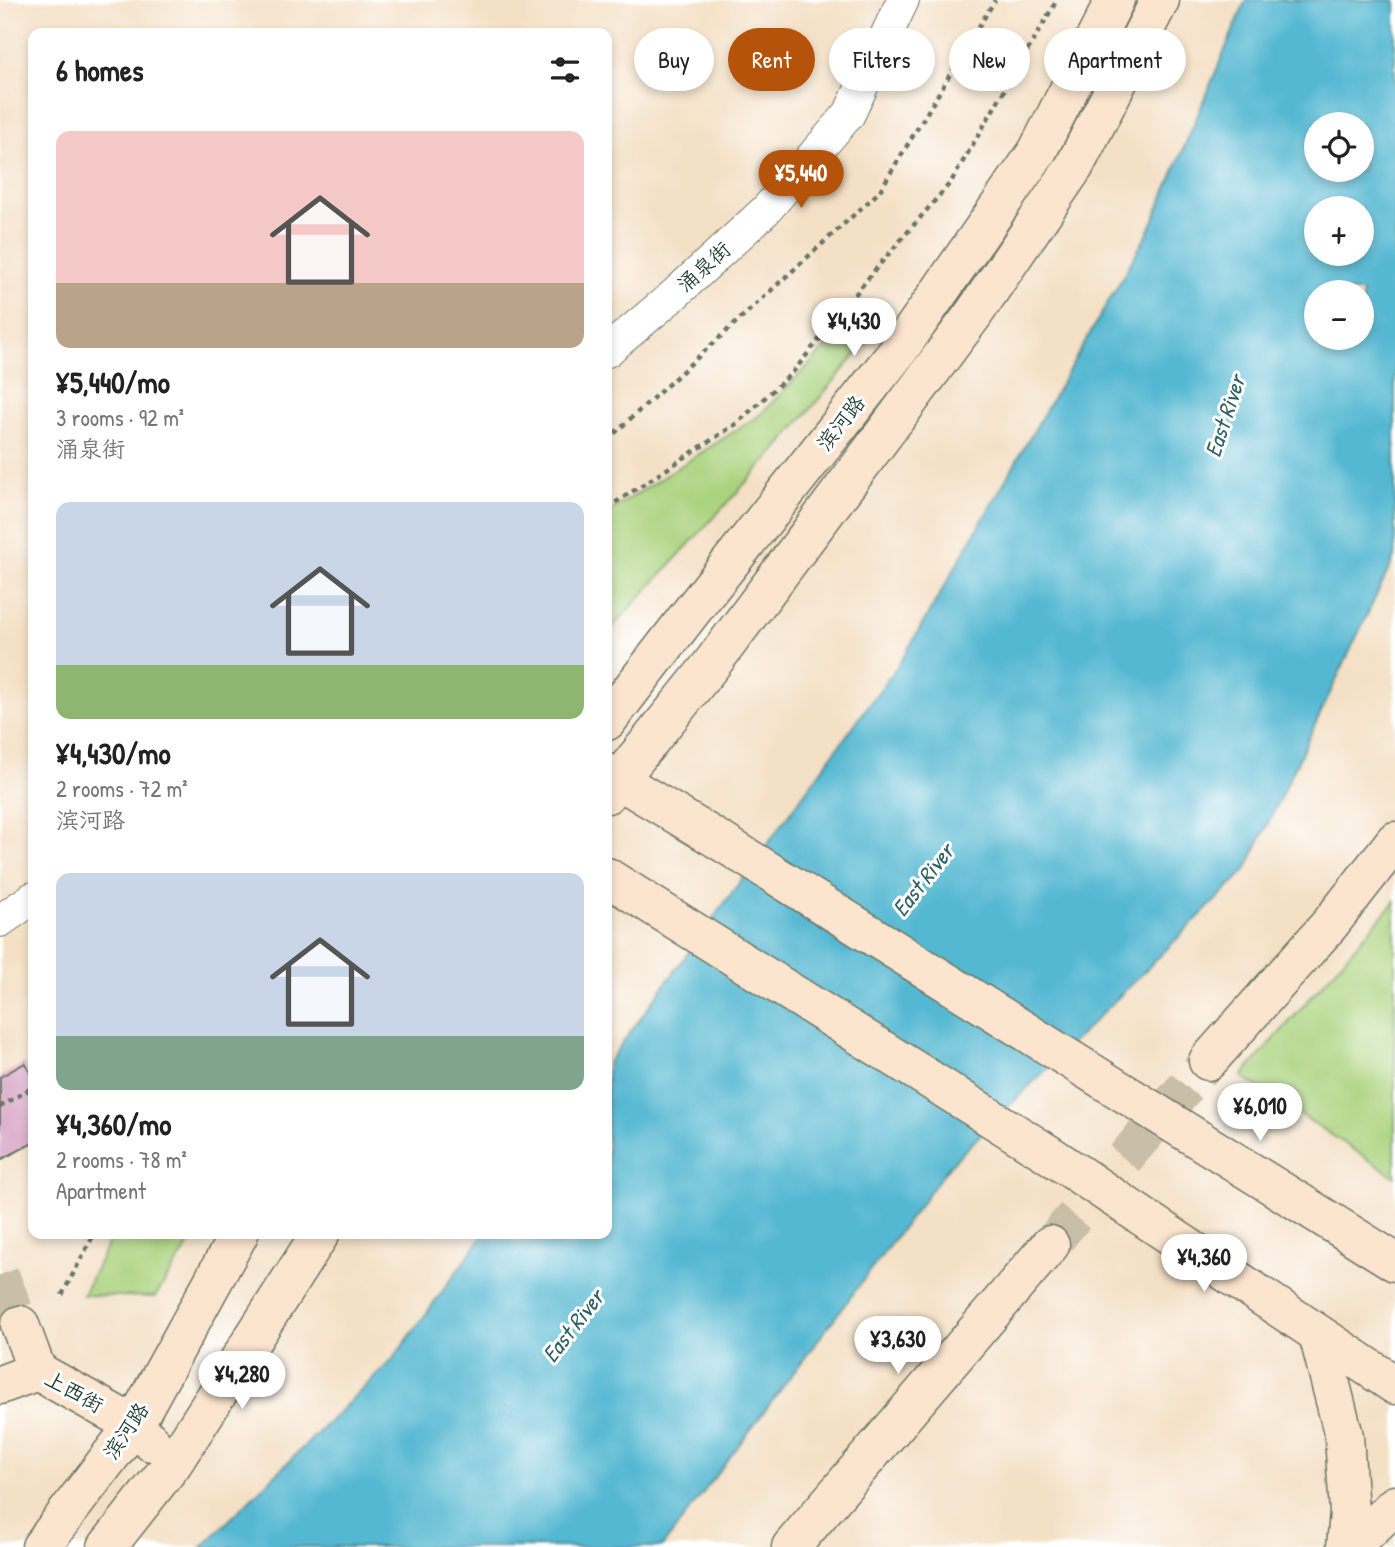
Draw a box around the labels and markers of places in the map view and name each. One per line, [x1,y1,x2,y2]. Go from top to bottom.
pin: ¥5,440 [744,150,858,210]
pin: ¥4,430 [797,298,911,358]
pin: ¥6,010 [1203,1084,1317,1143]
pin: ¥4,360 [1147,1234,1261,1294]
pin: ¥3,630 [841,1316,955,1376]
pin: ¥4,280 [185,1352,299,1411]

